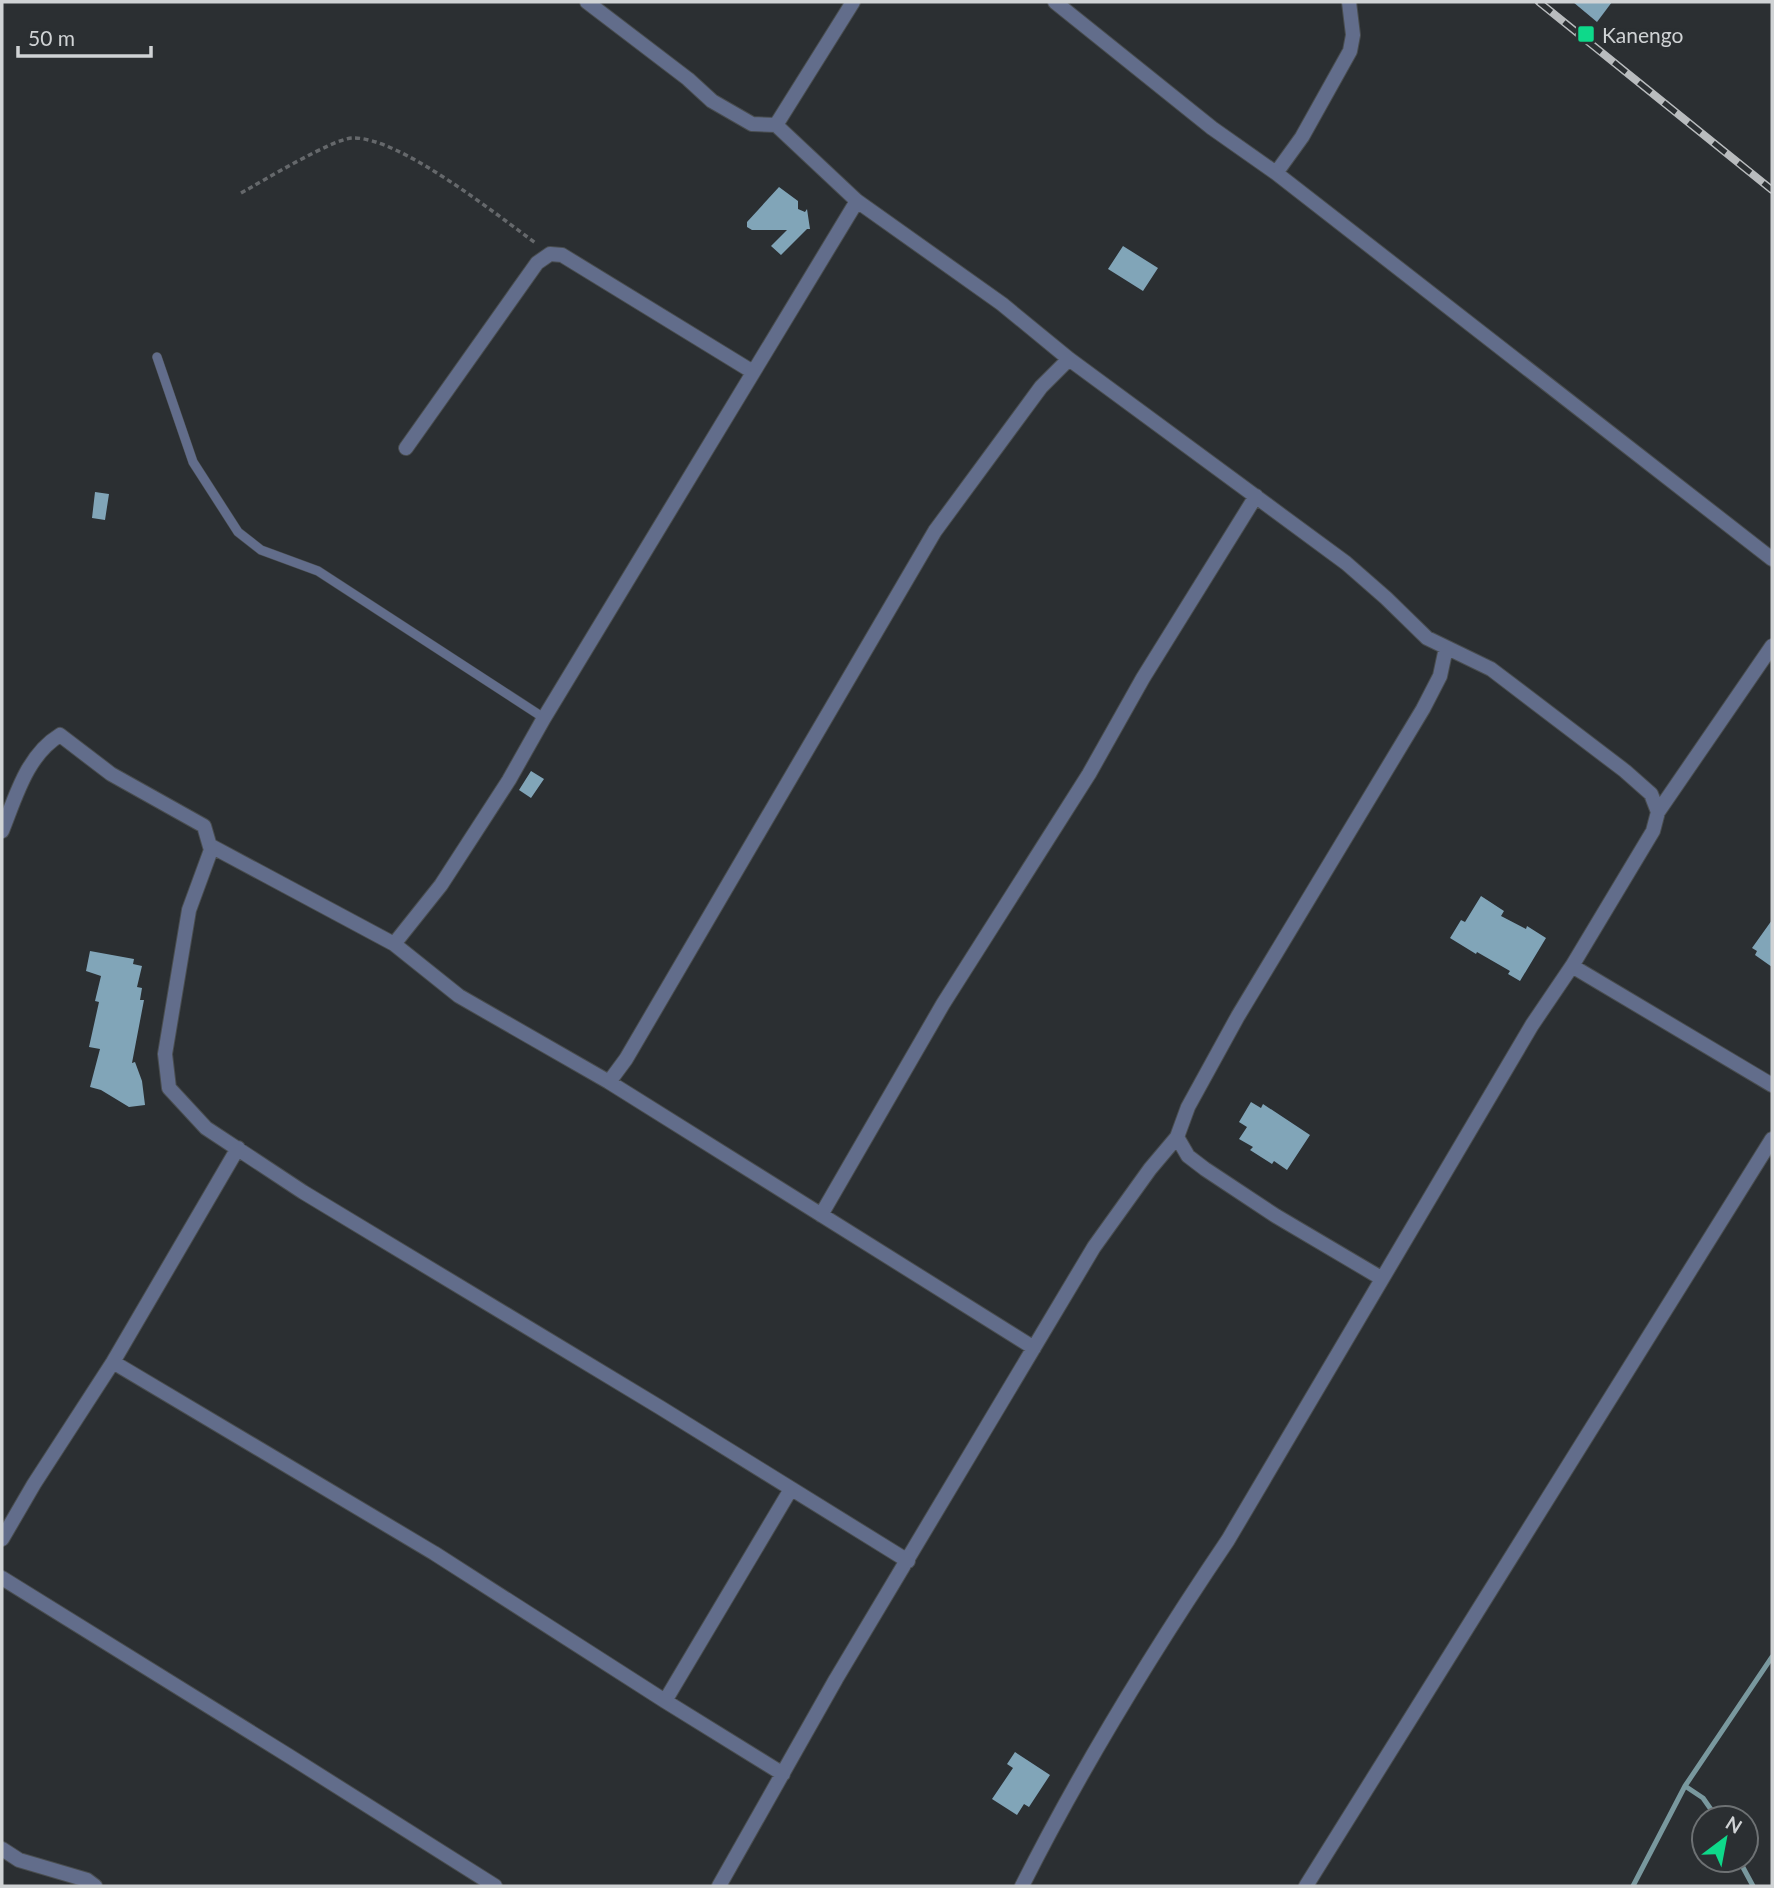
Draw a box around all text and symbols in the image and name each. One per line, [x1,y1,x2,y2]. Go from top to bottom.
scale bar [18,14,150,58]
place label: Kanengo [1602,22,1684,47]
marker: Kanengo [1576,24,1596,44]
text: 50 m [28,25,75,50]
north arrow [1690,1804,1760,1874]
text: N [1722,1811,1747,1838]

